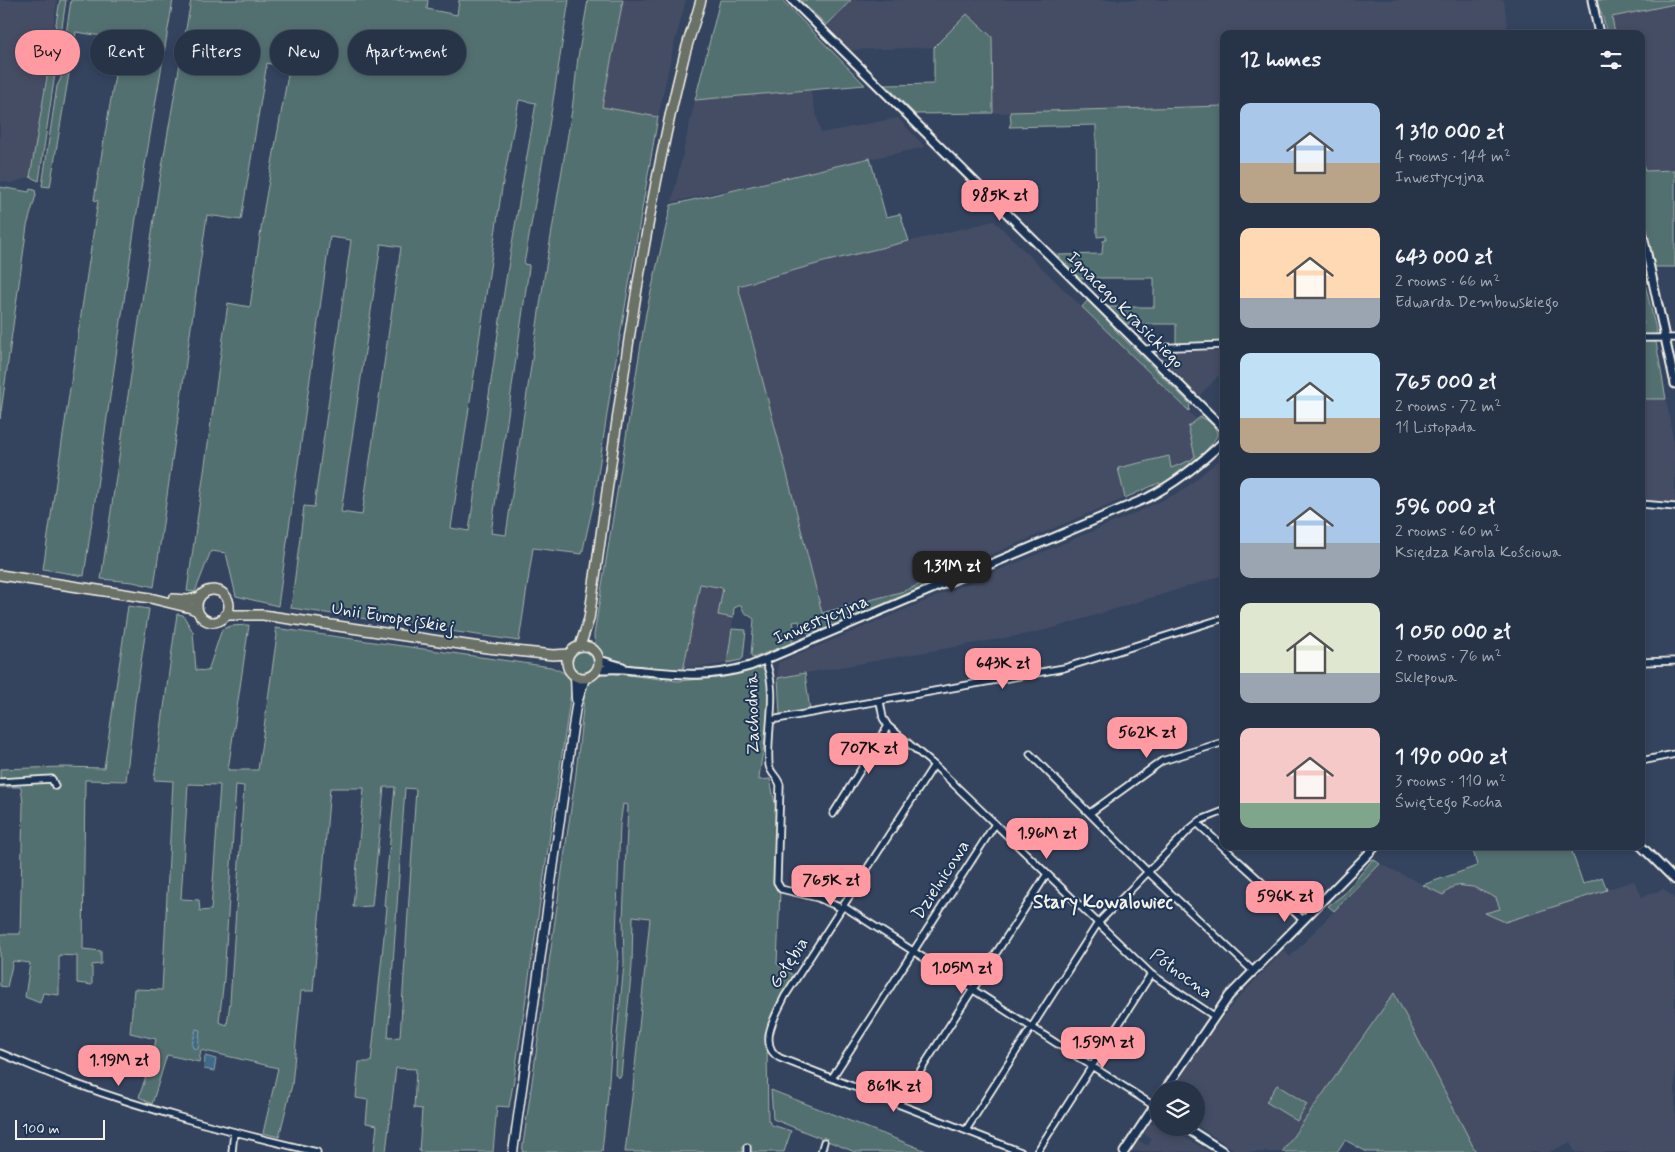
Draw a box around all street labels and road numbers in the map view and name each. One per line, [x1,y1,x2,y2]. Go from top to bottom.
street label: Ignacego Krasickiego [1061,246,1189,374]
street label: Inwestycyjna [770,589,872,651]
street label: Unii Europejskiej [330,596,456,640]
street label: Zachodnia [740,673,766,755]
street label: Dzielnicowa [906,836,976,924]
street label: Gołębia [764,933,814,993]
street label: Północna [1145,943,1217,1005]

